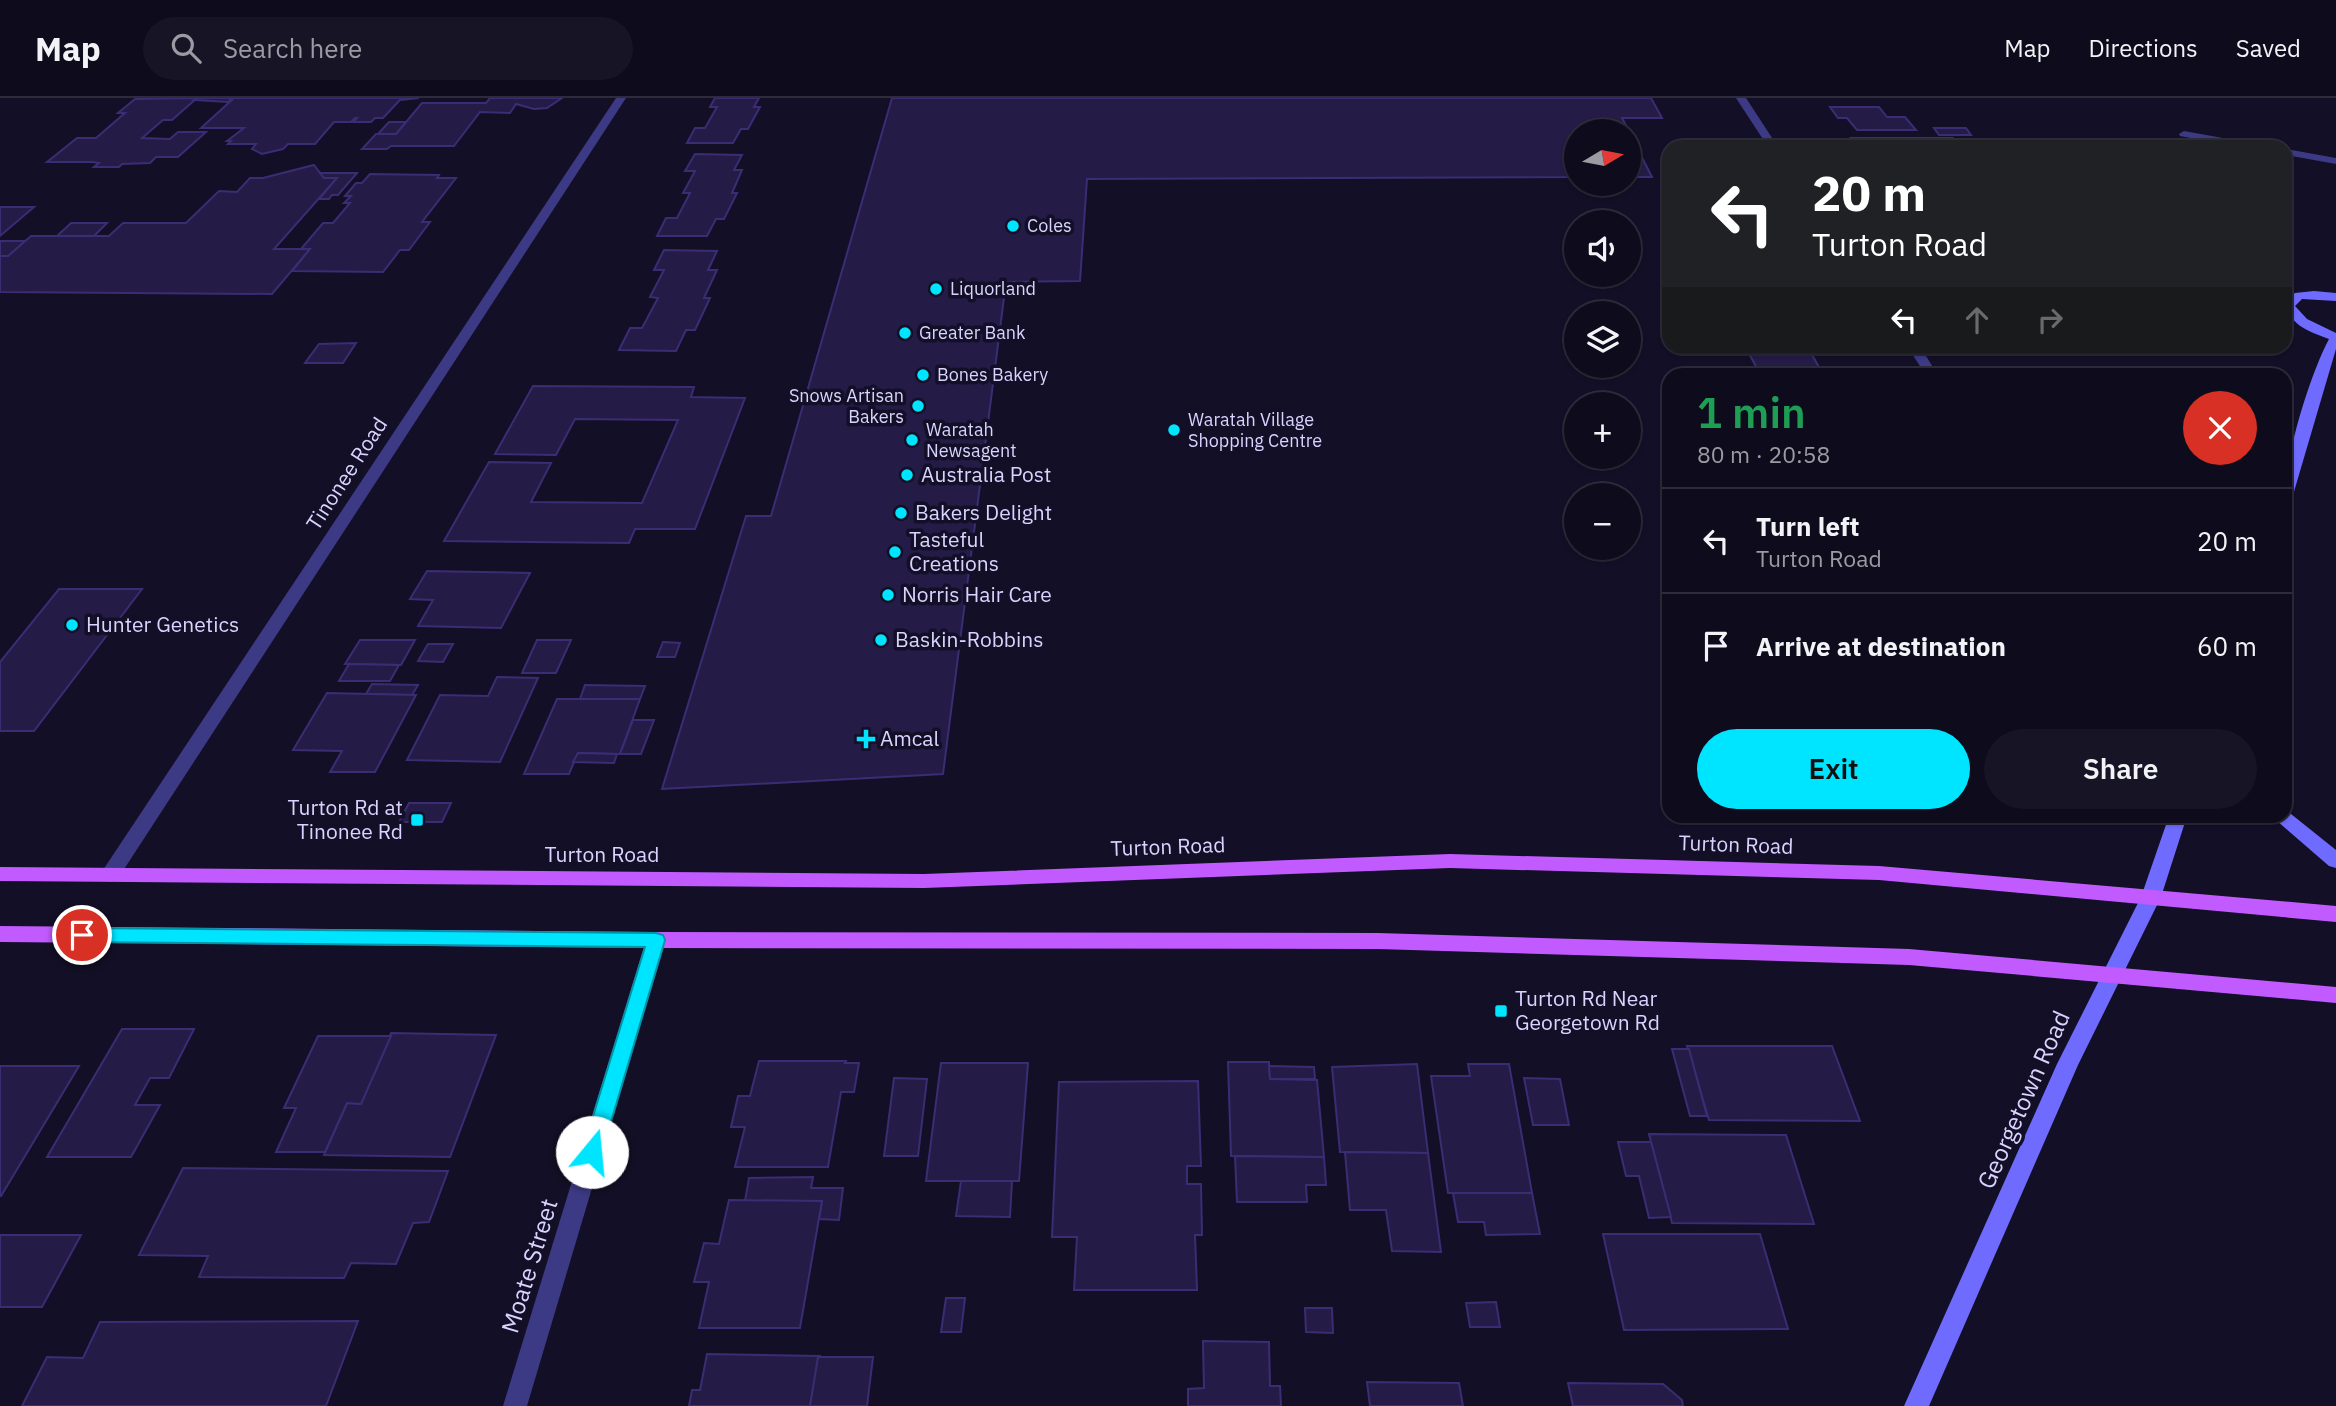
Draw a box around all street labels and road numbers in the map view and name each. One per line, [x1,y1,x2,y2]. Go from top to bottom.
street label: Tinonee Road [299,412,393,535]
street label: Turton Road [1678,828,1794,860]
street label: Turton Road [1110,830,1226,862]
street label: Turton Road [545,840,659,868]
street label: Georgetown Road [1969,1005,2077,1194]
street label: Moate Street [493,1195,565,1337]

